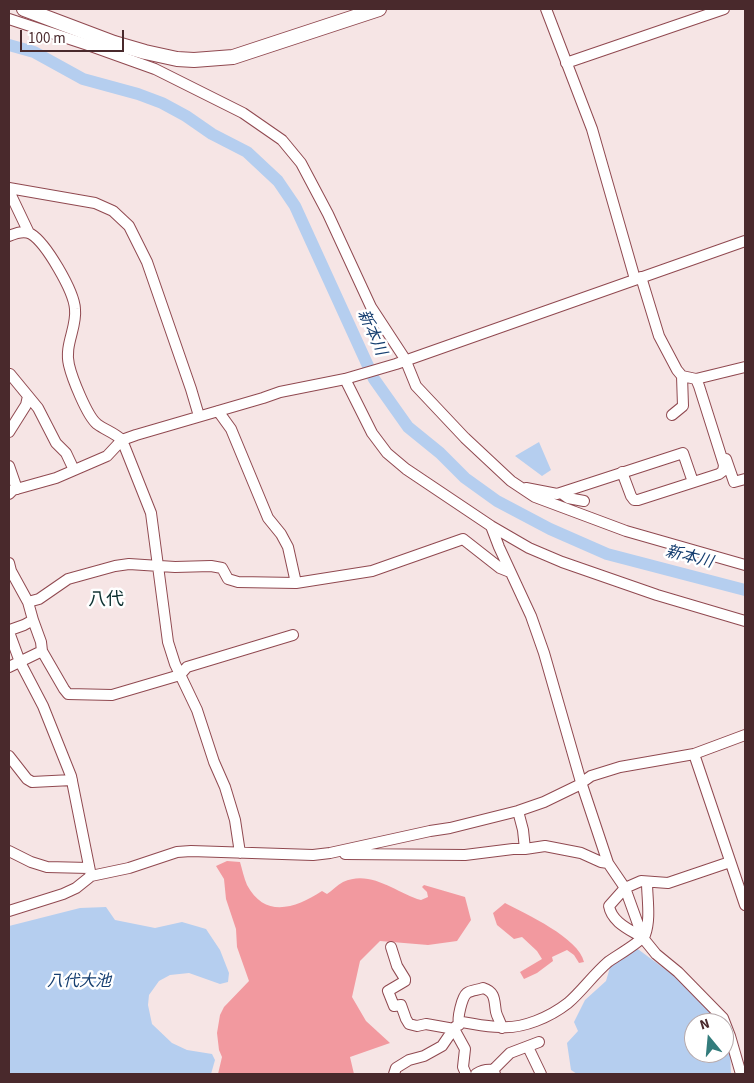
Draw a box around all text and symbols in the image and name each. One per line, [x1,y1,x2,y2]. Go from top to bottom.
scale bar [22,20,126,52]
text: 100 m [28,28,66,49]
water label: 新本川 [352,307,390,359]
water label: 新本川 [663,543,715,573]
district label: 八代 [88,590,124,612]
water label: 八代大池 [47,972,111,992]
north arrow [684,1013,734,1063]
text: N [698,1014,712,1036]

